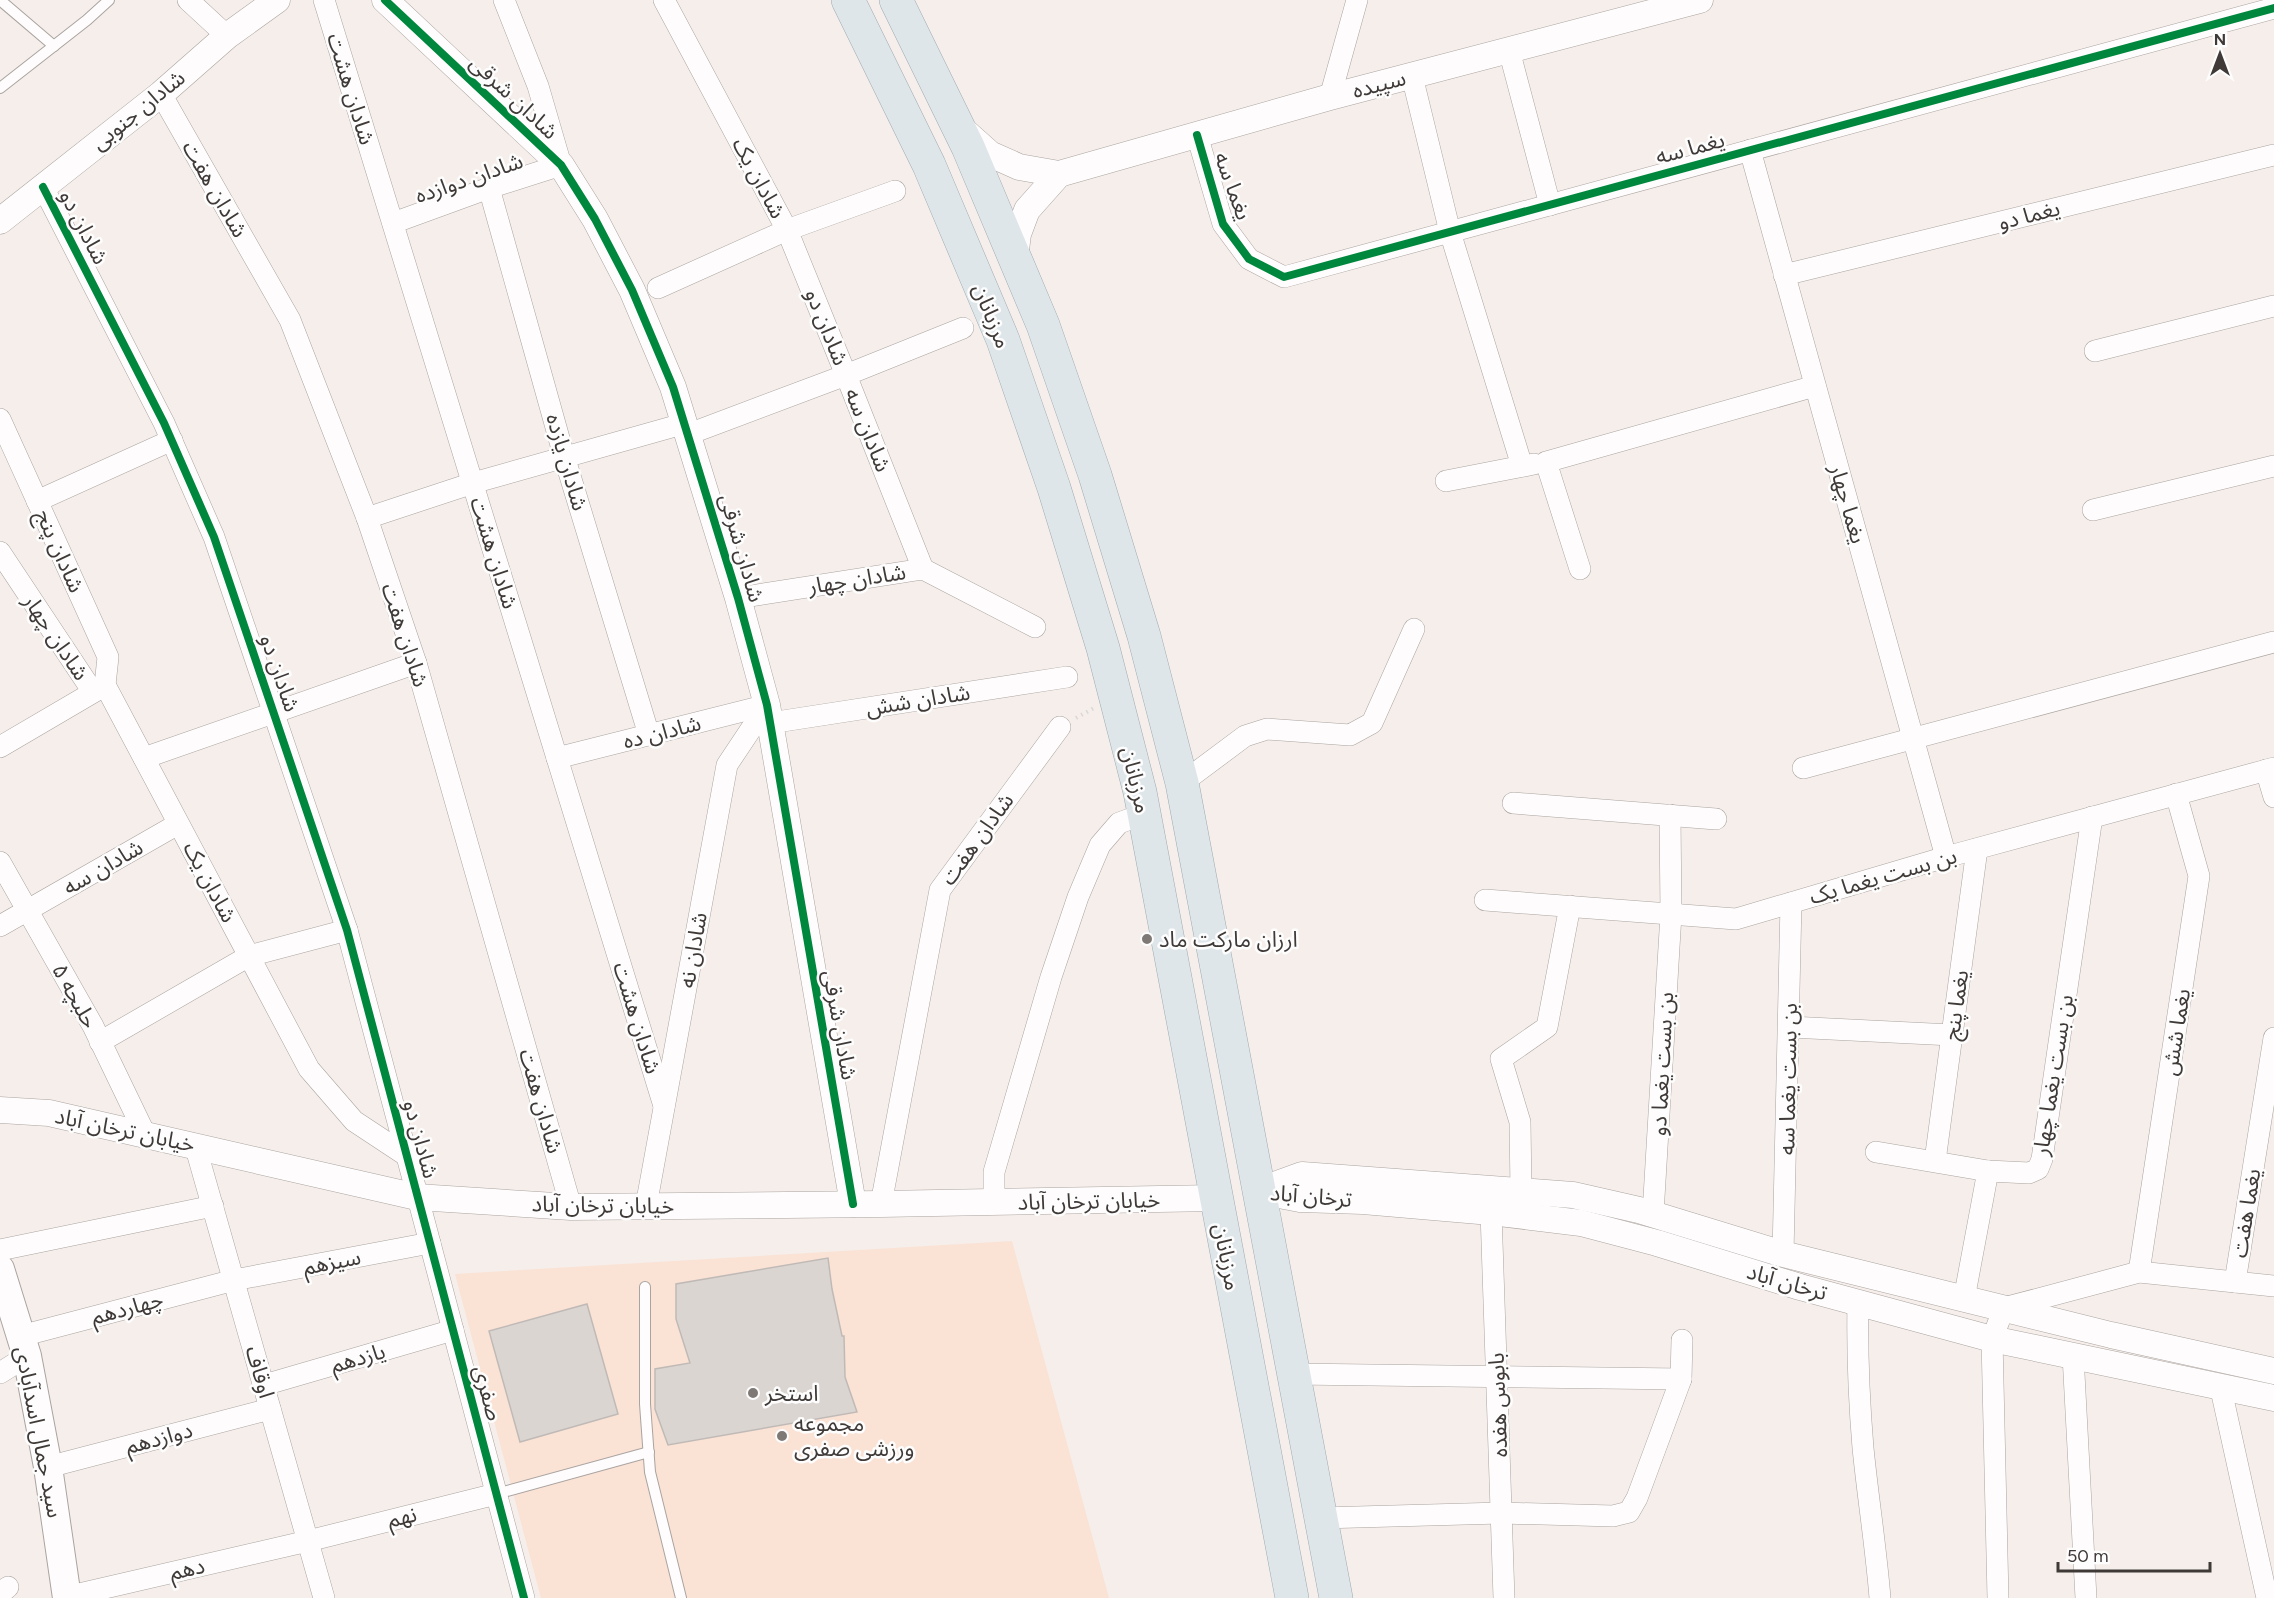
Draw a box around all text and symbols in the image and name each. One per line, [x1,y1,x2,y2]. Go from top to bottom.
north arrow [2190,24,2250,84]
street label: شادان هشت [321,30,381,148]
text: N [2214,30,2226,49]
street label: شادان شرقی [464,49,564,145]
street label: شادان جنوبی [86,64,190,156]
street label: سپیده [1349,64,1409,105]
street label: یغما سه [1652,126,1728,170]
street label: شادان یک [726,133,792,223]
street label: شادان هفت [176,136,254,242]
street label: شادان دوازده [412,147,526,209]
street label: یغما سه [1208,148,1258,224]
street label: شادان دو [54,185,114,269]
street label: یغما دو [1995,194,2063,236]
street label: مرزبانان [967,280,1017,352]
street label: شادان دو [799,285,855,369]
street label: شادان سه [839,384,897,476]
street label: شادان یازده [540,410,594,514]
street label: یغما چهار [1823,460,1872,547]
street label: شادان شرقی [714,491,770,605]
street label: شادان هشت [464,494,524,612]
street label: شادان پنج [27,505,90,598]
street label: شادان چهار [805,558,908,601]
street label: شادان هفت [376,580,434,690]
street label: شادان چهار [16,588,95,686]
street label: شادان دو [254,631,306,715]
street label: شادان شش [864,678,972,722]
street label: شادان ده [620,709,704,755]
street label: مرزبانان [1115,744,1157,816]
street label: شادان هفت [934,788,1020,890]
street label: شادان سه [58,833,148,901]
street label: شادان یک [177,837,243,927]
street label: بن بست یغما یک [1806,842,1960,910]
street label: شادان نه [673,910,713,990]
place label: ارزان مارکت ماد [1159,926,1298,953]
marker: ارزان مارکت ماد [1140,932,1154,946]
street label: حلبچه ۵ [45,959,104,1034]
street label: شادان هشت [607,959,667,1077]
street label: شادان شرقی [817,968,863,1082]
street label: یغما پنج [1938,968,1977,1042]
street label: یغما شش [2156,987,2196,1077]
street label: بن بست یغما دو [1645,991,1679,1137]
street label: بن بست یغما چهار [2027,993,2080,1159]
street label: بن بست یغما سه [1773,1003,1803,1155]
street label: شادان هفت [513,1046,569,1156]
street label: شادان دو [398,1097,444,1181]
street label: خیابان ترخان آباد [52,1102,198,1158]
street label: یغما هفت [2226,1166,2266,1260]
street label: ترخان آباد [1269,1179,1353,1213]
street label: خیابان ترخان آباد [1017,1186,1161,1216]
street label: خیابان ترخان آباد [531,1190,675,1220]
street label: مرزبانان [1207,1221,1247,1293]
street label: سیزهم [301,1243,364,1284]
street label: ترخان آباد [1744,1258,1830,1306]
street label: چهاردهم [88,1285,167,1333]
street label: یازدهم [327,1337,389,1382]
street label: اوقاف [240,1343,280,1401]
street label: سید جمال اسدآبادی [9,1344,69,1520]
street label: بابوس هفده [1483,1352,1513,1458]
street label: صفری [468,1362,508,1424]
place label: استخر [764,1380,818,1407]
marker: استخر [746,1386,760,1400]
place label: مجموعه ورزشی صفری [794,1410,914,1462]
street label: دوازدهم [122,1416,196,1463]
marker: مجموعه ورزشی صفری [775,1429,789,1443]
street label: نهم [384,1500,420,1537]
scale bar [2058,1535,2210,1573]
text: 50 m [2067,1545,2109,1567]
street label: دهم [167,1552,208,1589]

